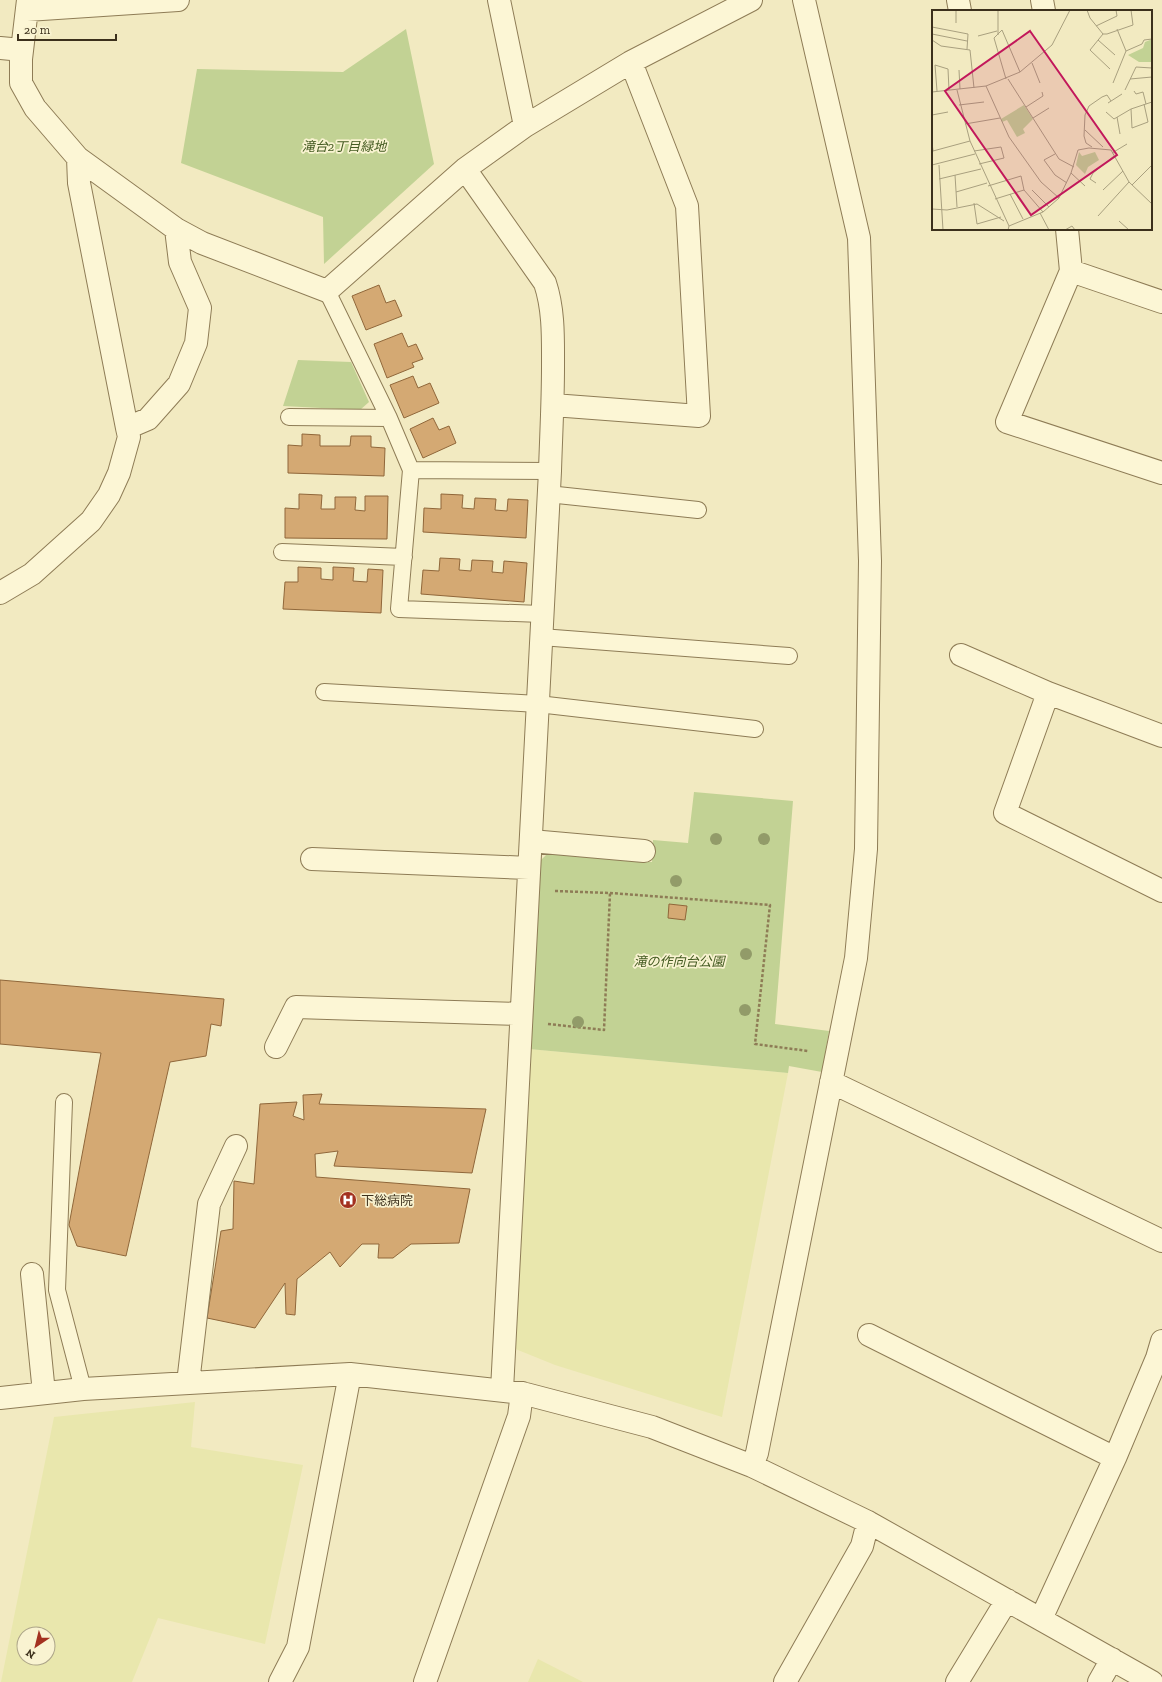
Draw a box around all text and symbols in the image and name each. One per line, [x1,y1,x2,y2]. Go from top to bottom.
inset map [932,10,1152,230]
scale bar [18,16,116,42]
text: 20 m [24,23,51,37]
park label: 滝台2丁目緑地 [302,139,388,154]
park label: 滝の作向台公園 [633,954,726,969]
hospital icon: 下総病院 [338,1190,358,1210]
place label: 下総病院 [361,1193,413,1208]
north arrow [16,1626,56,1666]
text: N [23,1646,38,1662]

